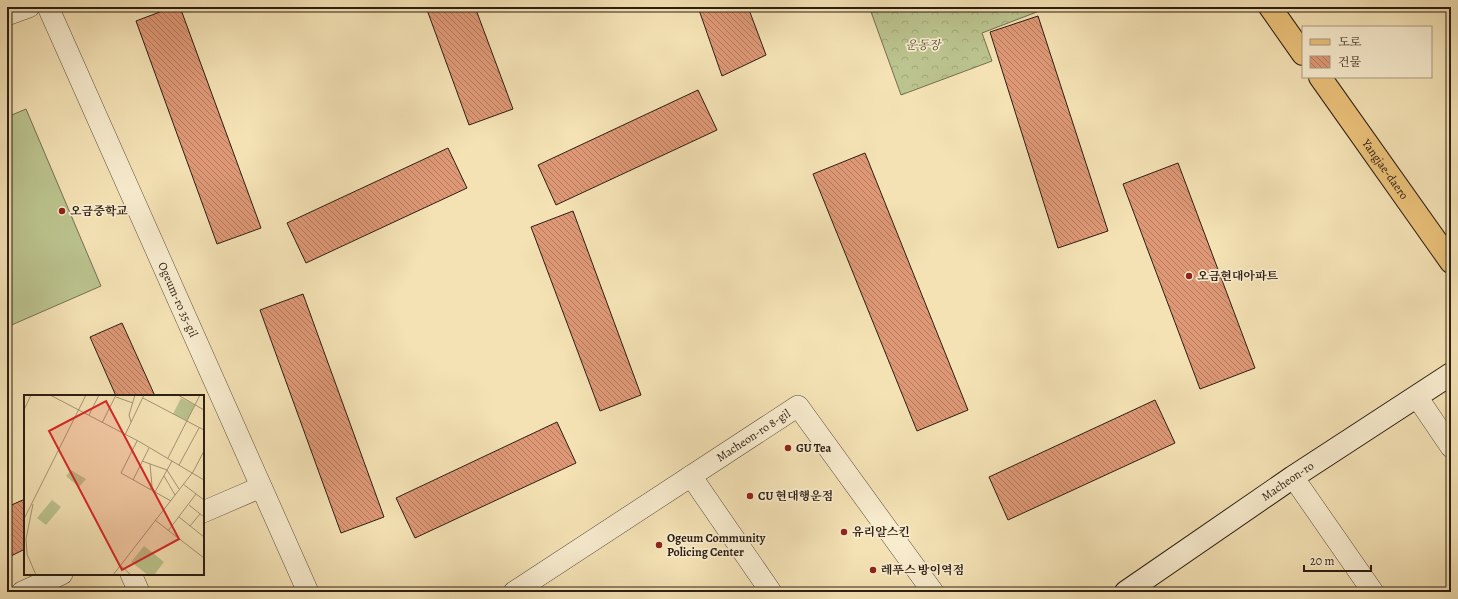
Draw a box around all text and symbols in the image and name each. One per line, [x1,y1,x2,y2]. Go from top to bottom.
legend [1302,26,1432,78]
text: 도로 [1338,34,1362,50]
park label: 운동장 [906,37,943,53]
text: 건물 [1338,54,1362,70]
street label: Yangjae-daero [1358,135,1412,203]
place label: 오금중학교 [70,203,128,219]
marker: 오금중학교 [57,206,67,216]
street label: Ogeum-ro 35-gil [154,259,202,340]
place label: 오금현대아파트 [1197,268,1279,284]
marker: 오금현대아파트 [1184,271,1194,281]
inset map [24,395,204,575]
street label: Macheon-ro 8-gil [713,405,793,465]
place label: GU Tea [796,440,832,456]
marker: GU Tea [783,443,793,453]
street label: Macheon-ro [1258,458,1317,504]
place label: CU 현대행운점 [758,488,833,504]
marker: CU 현대행운점 [745,491,755,501]
place label: 유리알스킨 [852,524,910,540]
marker: 유리알스킨 [839,527,849,537]
place label: Ogeum Community Policing Center [667,530,766,560]
marker: Ogeum Community Policing Center [654,540,664,550]
scale bar [1304,547,1371,573]
text: 20 m [1310,553,1334,569]
place label: 레푸스 방이역점 [881,562,964,578]
marker: 레푸스 방이역점 [868,565,878,575]

